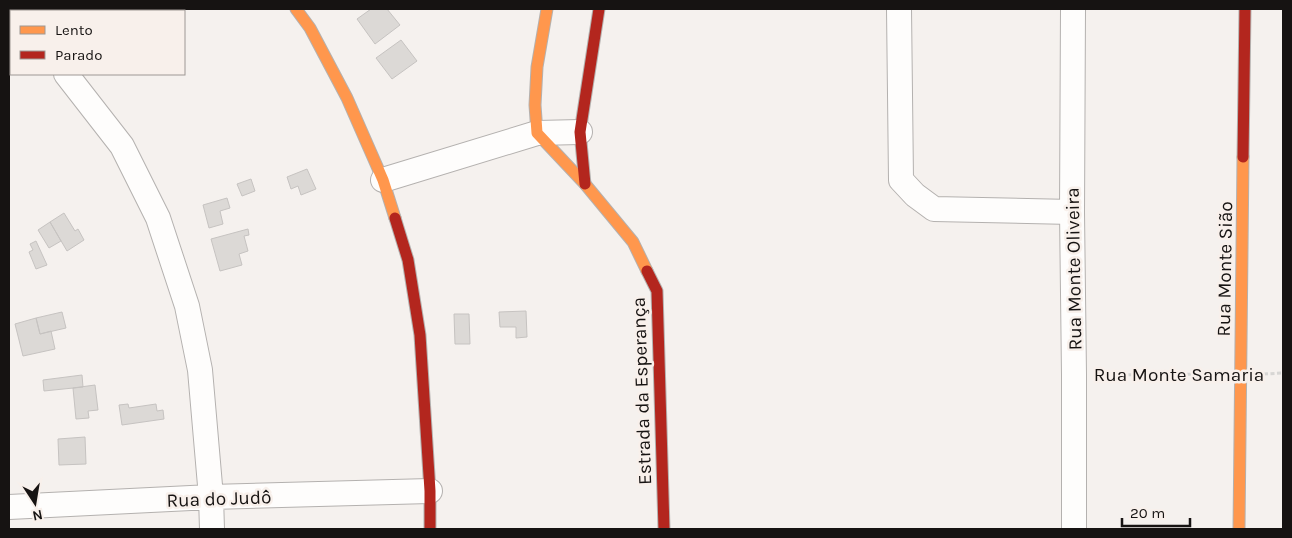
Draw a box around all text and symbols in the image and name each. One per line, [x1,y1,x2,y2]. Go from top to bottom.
legend [10,10,185,75]
text: Lento [55,21,93,39]
text: Parado [55,46,102,64]
street label: Rua Monte Oliveira [1062,187,1086,351]
street label: Rua Monte Sião [1213,201,1237,337]
street label: Estrada da Esperança [628,297,656,485]
street label: Rua Monte Samaria [1094,364,1264,386]
north arrow [10,478,60,528]
street label: Rua do Judô [166,486,272,512]
scale bar [1122,496,1190,528]
text: 20 m [1130,504,1165,522]
text: N [31,506,44,525]

